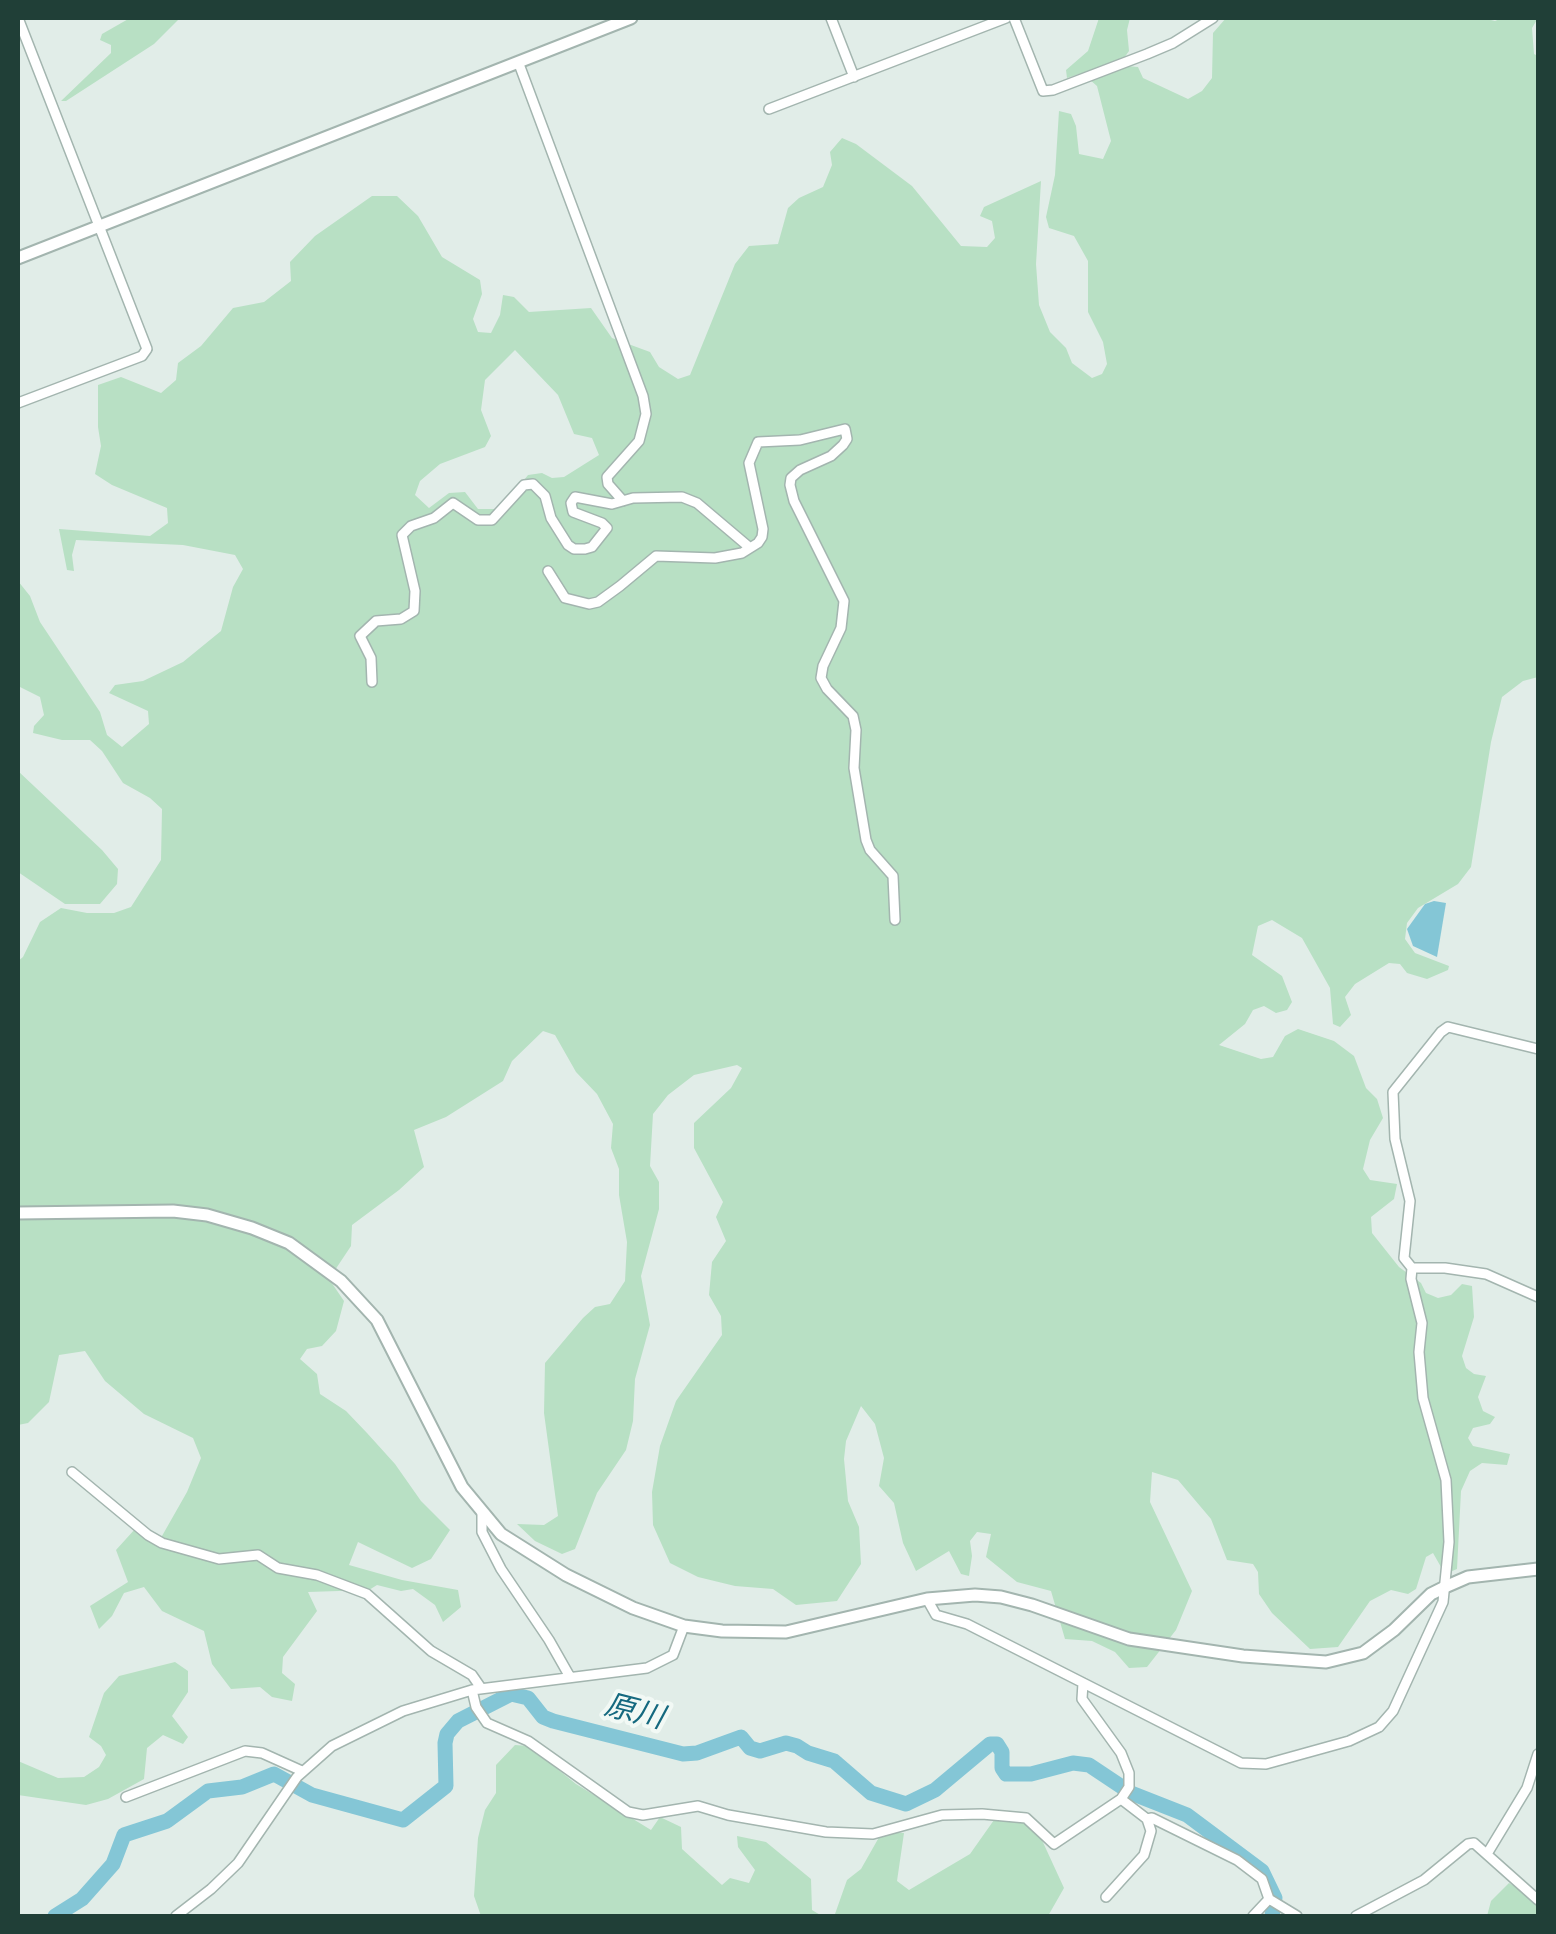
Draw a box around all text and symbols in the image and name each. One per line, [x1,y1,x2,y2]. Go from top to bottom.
water label: 原川 [601,1688,667,1738]

